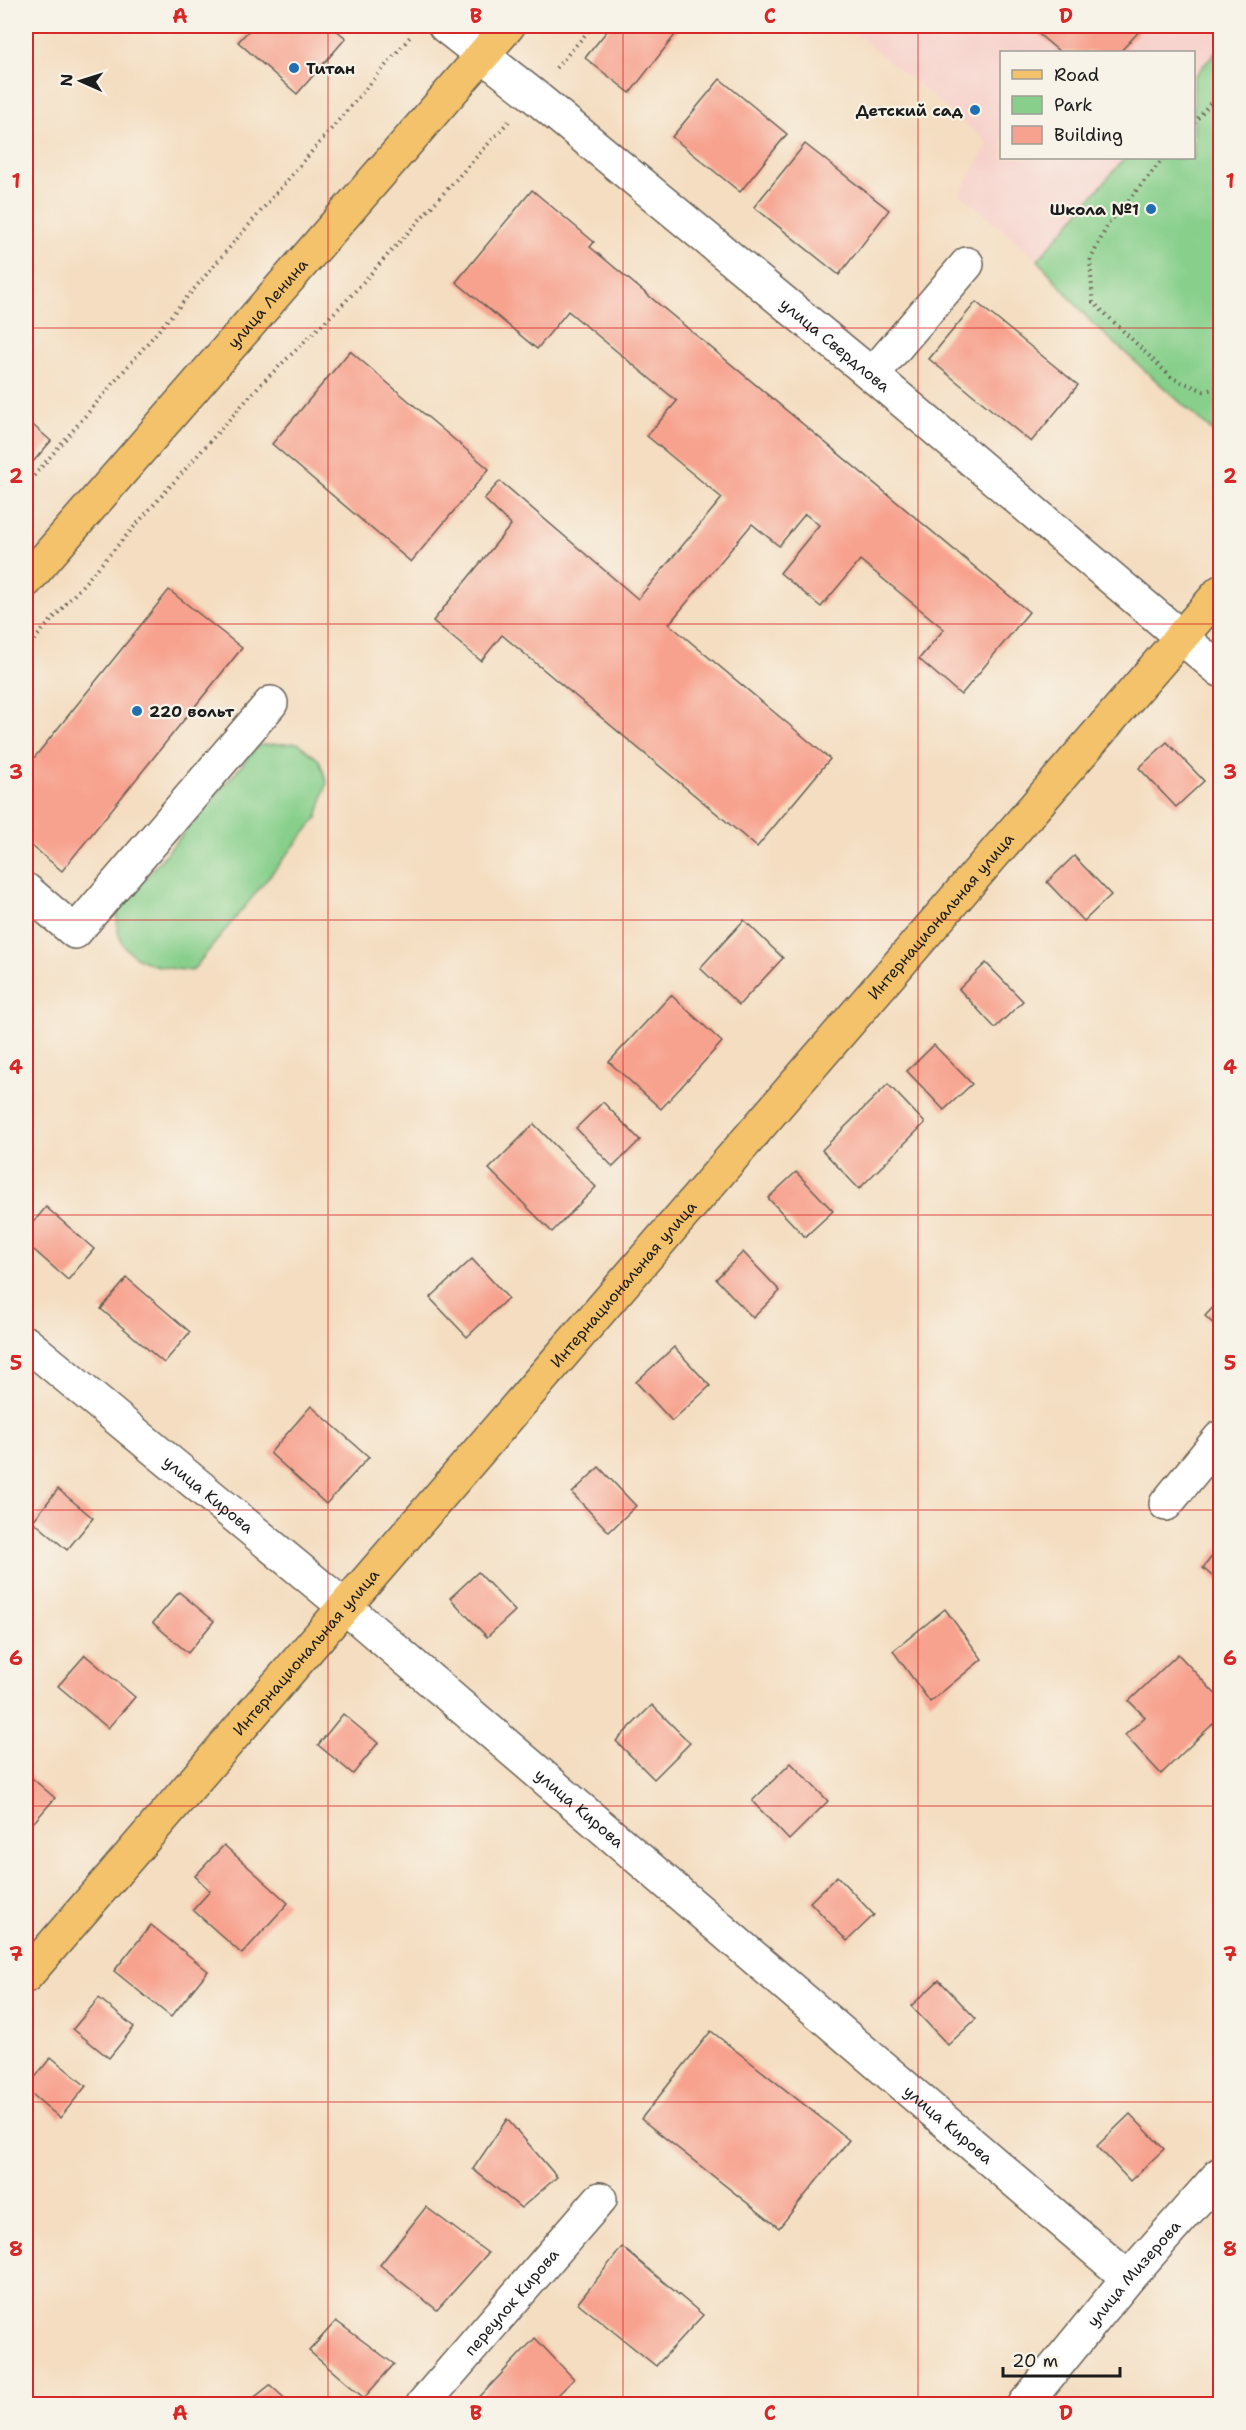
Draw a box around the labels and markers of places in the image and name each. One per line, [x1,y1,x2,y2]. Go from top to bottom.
place label: Титан [306,58,355,79]
marker: Титан [287,61,301,75]
place label: Детский сад [856,100,964,121]
marker: Детский сад [968,103,982,117]
place label: Школа №1 [1050,199,1139,220]
marker: Школа №1 [1144,202,1158,216]
place label: 220 вольт [149,701,235,722]
marker: 220 вольт [130,704,144,718]

